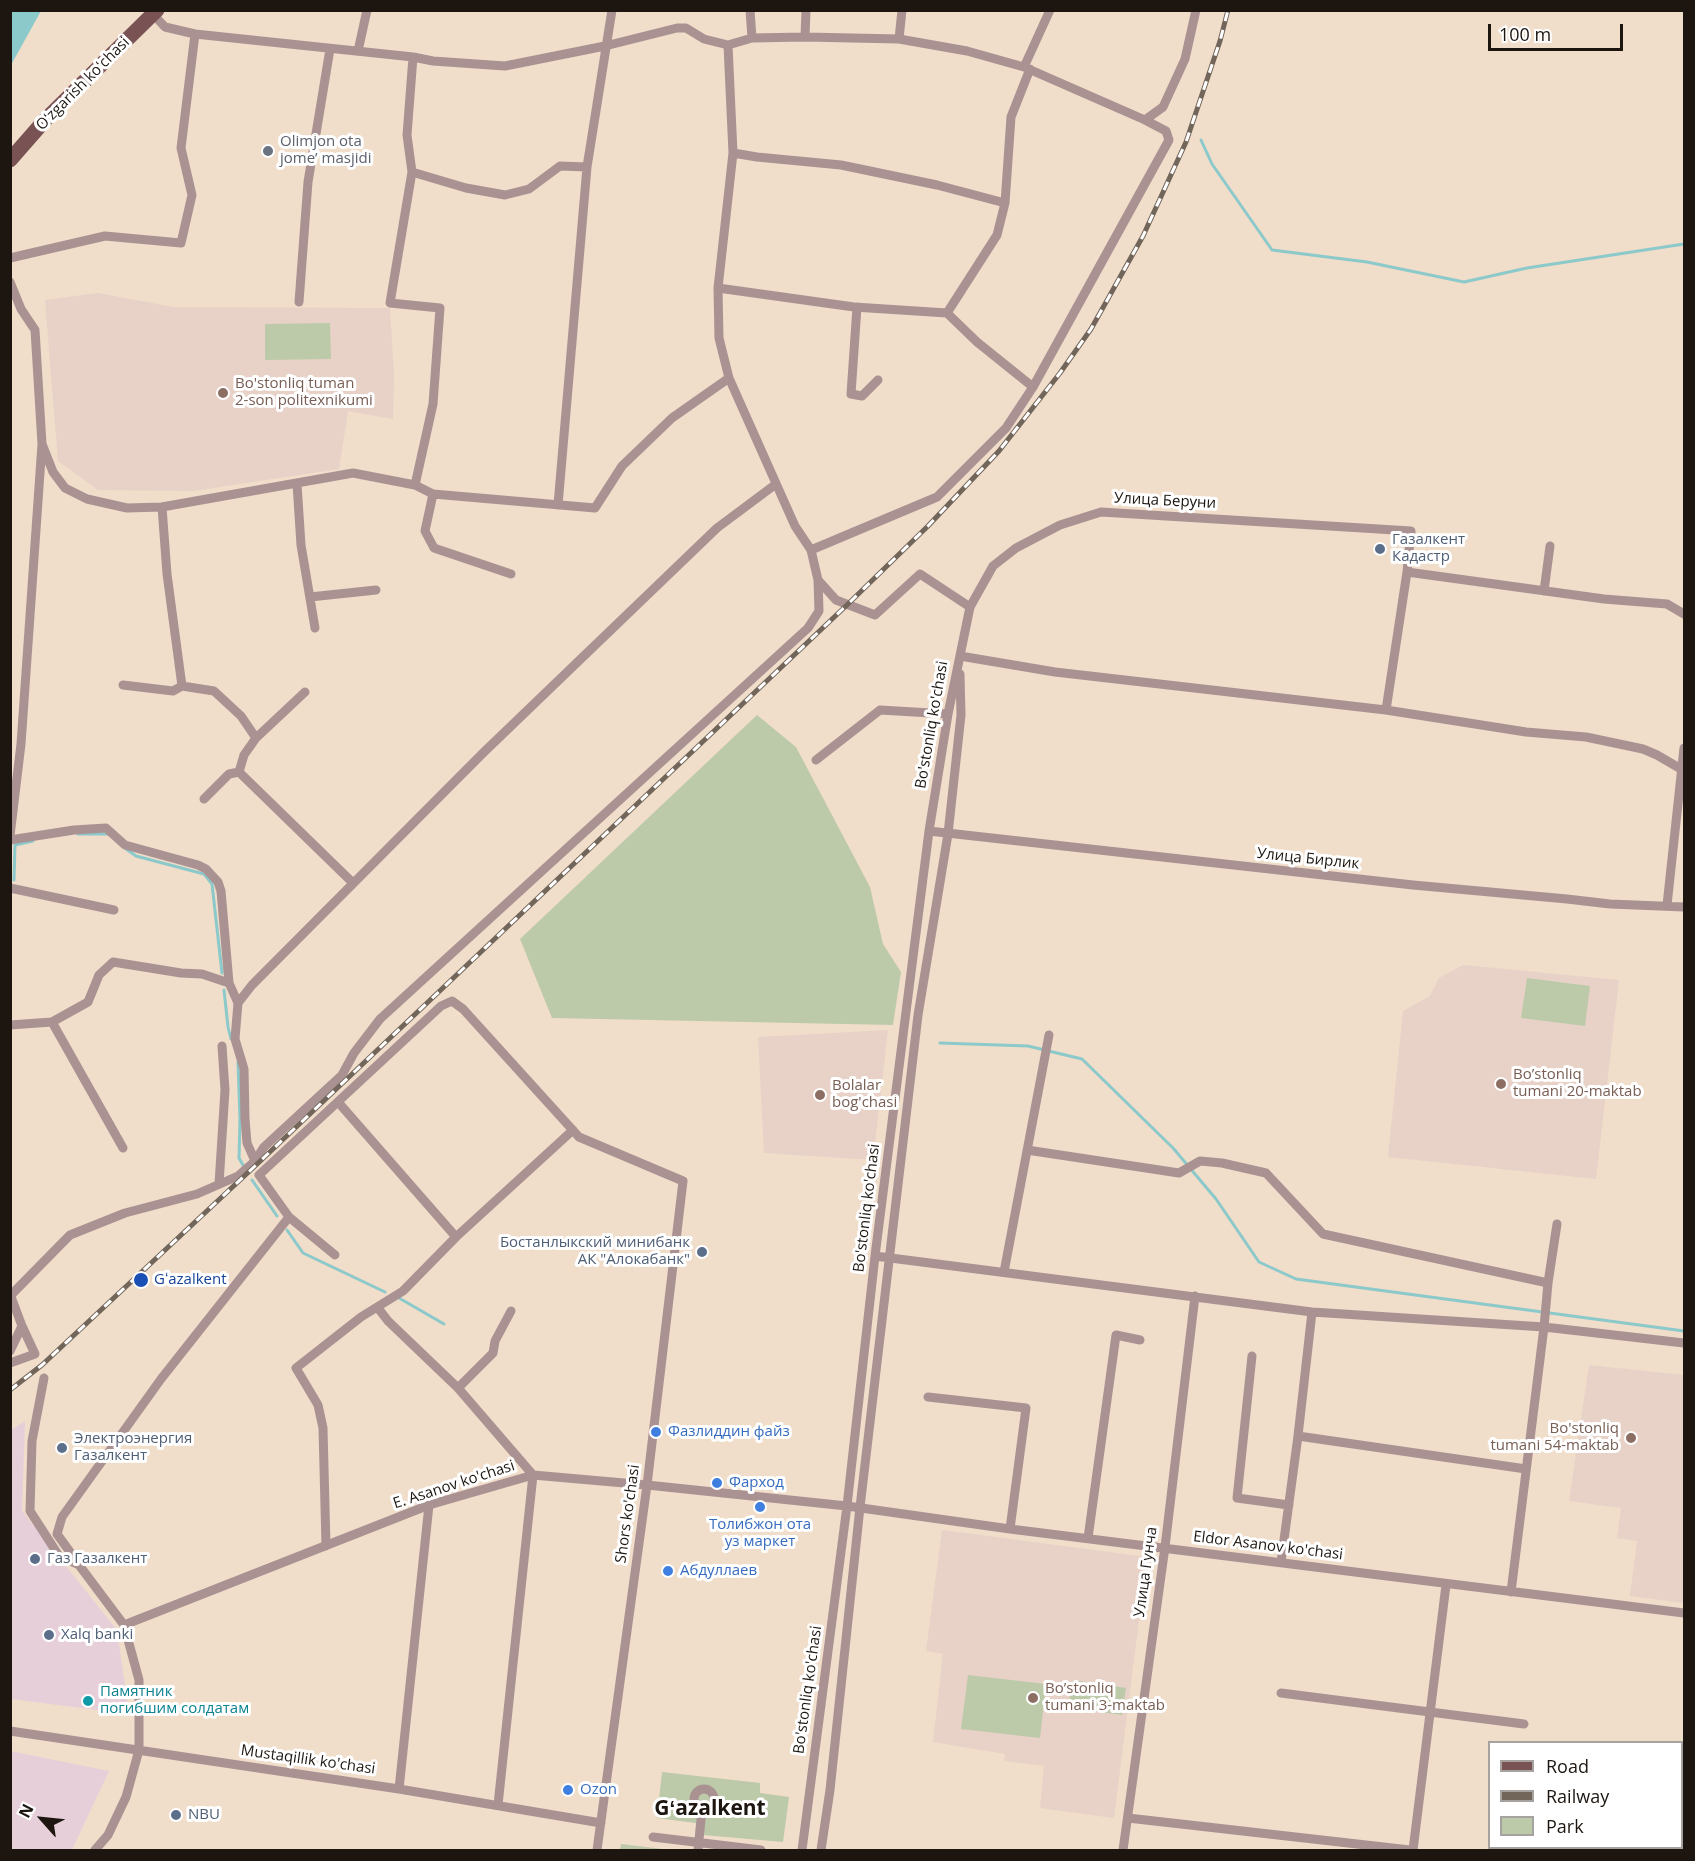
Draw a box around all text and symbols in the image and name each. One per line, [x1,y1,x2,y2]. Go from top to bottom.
scale bar [1491,12,1626,50]
text: 100 m [1499,22,1551,46]
street label: Oʻzgarish koʻchasi [33,34,133,134]
place label: Olimjon ota jome’ masjidi [280,133,371,168]
marker: Olimjon ota jome’ masjidi [261,144,275,158]
place label: Bo'stonliq tuman 2-son politexnikumi [235,375,373,410]
marker: Bo'stonliq tuman 2-son politexnikumi [216,386,230,400]
street label: Улица Беруни [1113,489,1217,513]
place label: Газалкент Кадастр [1392,531,1465,566]
marker: Газалкент Кадастр [1373,542,1387,556]
street label: Bo'stonliq ko'chasi [912,660,952,790]
street label: Улица Бирлик [1256,845,1360,873]
place label: Bo’stonliq tumani 20-maktab [1513,1066,1642,1101]
place label: Bolalar bog'chasi [832,1077,897,1112]
marker: Bo’stonliq tumani 20-maktab [1494,1077,1508,1091]
marker: Bolalar bog'chasi [813,1088,827,1102]
street label: Bo'stonliq ko'chasi [850,1143,884,1273]
place label: Бостанлыкский минибанк АК "Алокабанк" [500,1234,690,1269]
marker: Бостанлыкский минибанк АК "Алокабанк" [695,1245,709,1259]
marker: Gʻazalkent [132,1271,150,1289]
place label: Gʻazalkent [154,1271,227,1289]
place label: Bo'stonliq tumani 54-maktab [1490,1420,1619,1455]
place label: Фазлиддин файз [668,1423,790,1441]
marker: Фазлиддин файз [649,1425,663,1439]
place label: Электроэнергия Газалкент [74,1430,192,1465]
marker: Bo'stonliq tumani 54-maktab [1624,1431,1638,1445]
marker: Электроэнергия Газалкент [55,1441,69,1455]
street label: E. Asanov ko'chasi [391,1457,517,1513]
street label: Shors ko'chasi [612,1463,644,1565]
place label: Фарход [729,1474,784,1492]
marker: Фарход [710,1476,724,1490]
marker: Толибжон ота уз маркет [753,1500,767,1514]
place label: Толибжон ота уз маркет [709,1516,811,1551]
street label: Улица Гунча [1131,1526,1161,1618]
street label: Eldor Asanov ko'chasi [1192,1528,1344,1564]
place label: Газ Газалкент [47,1550,147,1568]
marker: Газ Газалкент [28,1552,42,1566]
place label: Абдуллаев [680,1562,757,1580]
marker: Абдуллаев [661,1564,675,1578]
street label: Bo'stonliq ko'chasi [790,1625,826,1755]
place label: Xalq banki [61,1626,133,1644]
marker: Xalq banki [42,1628,56,1642]
place label: Bo’stonliq tumani 3-maktab [1045,1680,1165,1715]
place label: Памятник погибшим солдатам [100,1683,249,1718]
marker: Bo’stonliq tumani 3-maktab [1026,1691,1040,1705]
marker: Памятник погибшим солдатам [81,1694,95,1708]
legend [1488,1741,1683,1849]
street label: Mustaqillik ko'chasi [240,1742,376,1778]
text: Road [1546,1754,1589,1778]
place label: Ozon [580,1781,617,1799]
marker: Ozon [561,1783,575,1797]
text: Railway [1546,1784,1609,1808]
north arrow [12,1789,72,1849]
district label: Gʻazalkent [654,1796,766,1822]
text: N [13,1800,39,1822]
place label: NBU [188,1806,220,1824]
marker: NBU [169,1808,183,1822]
text: Park [1546,1814,1584,1838]

